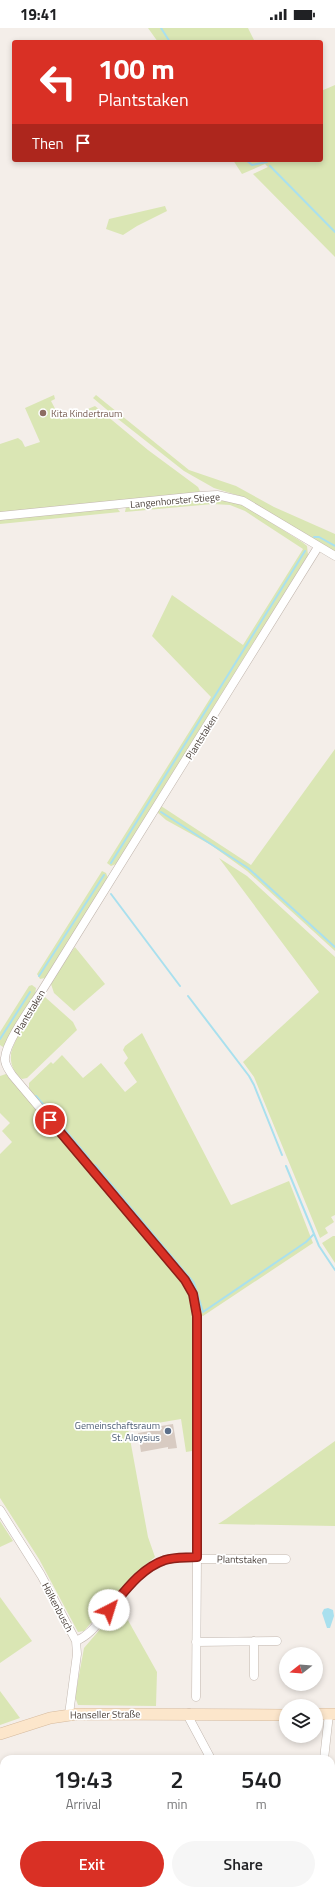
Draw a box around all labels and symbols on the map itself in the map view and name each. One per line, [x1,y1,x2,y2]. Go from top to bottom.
place label: Kita Kindertraum [51,406,122,421]
marker: Kita Kindertraum [38,408,48,418]
street label: Langenhorster Stiege [130,489,221,512]
street label: Plantstaken [182,712,221,763]
street label: Plantstaken [10,987,49,1038]
pin [33,1103,67,1137]
place label: Gemeinschaftsraum St. Aloysius [75,1418,160,1445]
marker: Gemeinschaftsraum St. Aloysius [163,1426,173,1436]
street label: Plantstaken [217,1552,267,1567]
street label: Hölkenbusch [38,1580,77,1635]
position arrow [88,1589,130,1631]
north arrow [279,1647,323,1691]
street label: Hanseller Straße [70,1706,140,1723]

